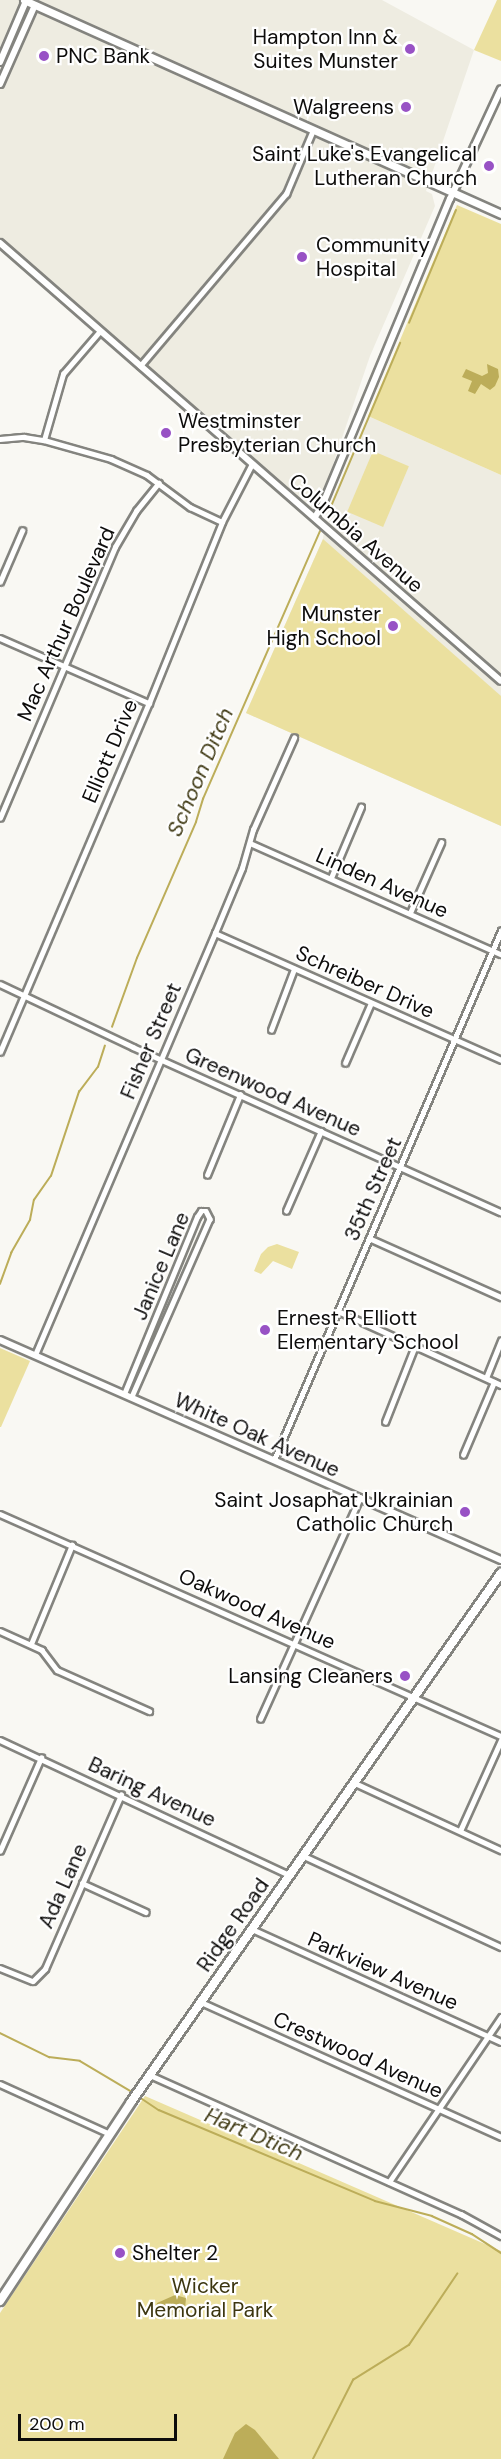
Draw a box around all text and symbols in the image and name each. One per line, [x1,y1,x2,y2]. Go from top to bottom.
place label: Hampton Inn & Suites Munster [253,24,398,74]
marker: Hampton Inn & Suites Munster [403,42,417,56]
place label: PNC Bank [56,43,150,69]
marker: PNC Bank [37,49,51,63]
place label: Walgreens [293,94,394,120]
marker: Walgreens [399,100,413,114]
place label: Saint Luke's Evangelical Lutheran Church [252,141,477,191]
marker: Saint Luke's Evangelical Lutheran Church [482,159,496,173]
place label: Community Hospital [316,232,430,282]
marker: Community Hospital [293,248,311,266]
place label: Westminster Presbyterian Church [178,408,376,458]
marker: Westminster Presbyterian Church [159,426,173,440]
street label: Columbia Avenue [284,468,428,598]
street label: Mac Arthur Boulevard [12,523,120,725]
place label: Munster High School [266,601,381,651]
marker: Munster High School [386,619,400,633]
street label: Elliott Drive [77,695,143,807]
water label: Schoon Ditch [161,704,239,840]
street label: Linden Avenue [312,843,452,923]
street label: Schreiber Drive [292,940,438,1024]
street label: Fisher Street [115,979,187,1103]
street label: Greenwood Avenue [181,1042,365,1142]
street label: 35th Street [339,1133,407,1245]
street label: Janice Lane [127,1208,195,1324]
place label: Ernest R Elliott Elementary School [277,1305,459,1355]
marker: Ernest R Elliott Elementary School [258,1323,272,1337]
street label: White Oak Avenue [171,1387,343,1483]
place label: Saint Josaphat Ukrainian Catholic Church [214,1487,453,1537]
marker: Saint Josaphat Ukrainian Catholic Church [458,1505,472,1519]
street label: Oakwood Avenue [175,1563,339,1655]
place label: Lansing Cleaners [228,1663,393,1689]
marker: Lansing Cleaners [398,1669,412,1683]
street label: Baring Avenue [84,1752,220,1832]
street label: Ada Lane [33,1840,93,1932]
street label: Ridge Road [192,1873,274,1977]
street label: Parkview Avenue [304,1927,462,2015]
street label: Crestwood Avenue [269,2006,447,2104]
water label: Hart Dtich [201,2101,307,2167]
place label: Shelter 2 [132,2240,218,2266]
marker: Shelter 2 [113,2246,127,2260]
park label: Wicker Memorial Park [137,2273,273,2323]
scale bar [21,2402,180,2440]
text: 200 m [29,2412,85,2436]

